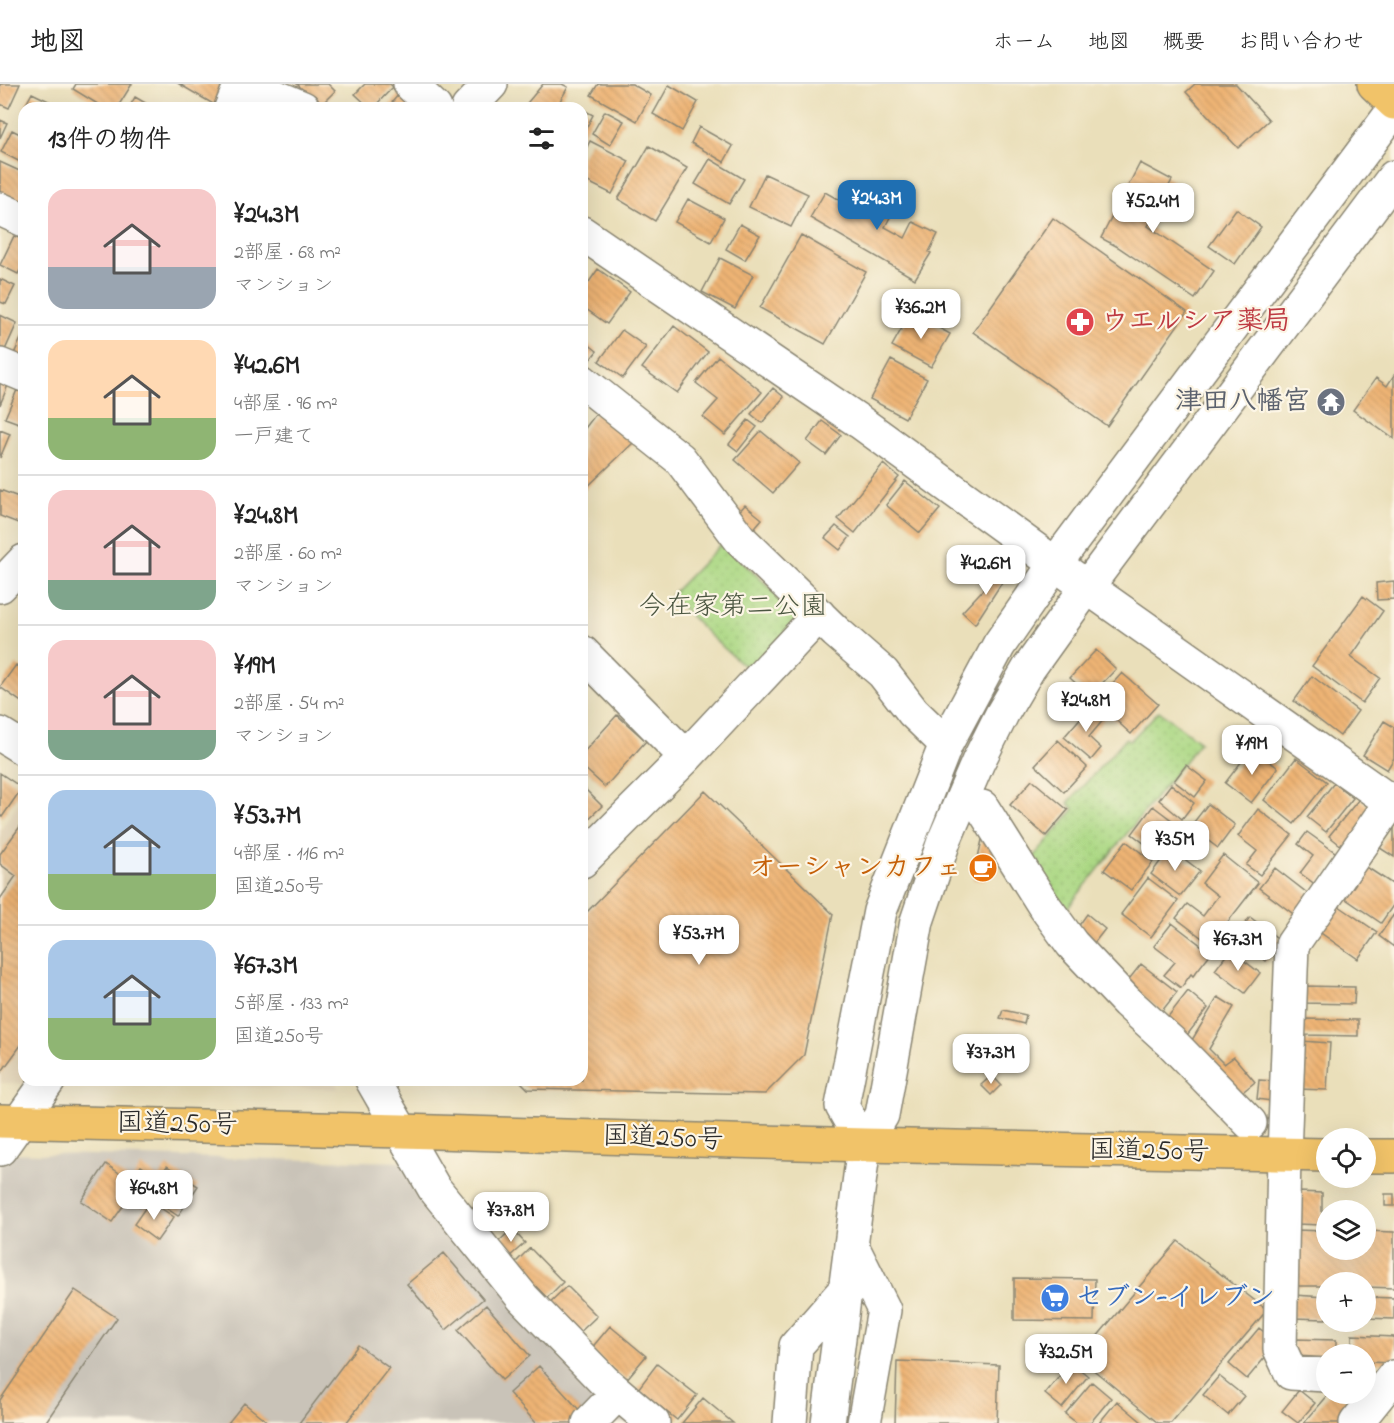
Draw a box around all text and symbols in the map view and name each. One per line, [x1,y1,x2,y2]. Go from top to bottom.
text: 地図 [30,23,86,64]
text: ホーム [993,28,1055,58]
text: 地図 [1088,28,1130,58]
text: 概要 [1163,28,1205,58]
text: お問い合わせ [1238,28,1364,58]
text: 13件の物件 [48,122,171,160]
icon: filters [525,122,558,155]
pin: ¥24.3M [828,180,926,231]
pin: ¥52.4M [1104,183,1202,234]
text: ¥24.3M [852,185,902,214]
text: ¥52.4M [1126,188,1180,217]
text: ¥24.3M [234,197,300,235]
icon: home [96,213,168,285]
text: 2部屋 · 68 m² [234,239,341,268]
text: マンション [234,272,333,301]
pin: ¥36.2M [872,289,970,340]
text: ¥36.2M [895,294,947,323]
place label: ウエルシア薬局 [1101,303,1291,342]
pharmacy icon: ウエルシア薬局 [1064,306,1096,338]
text: ¥42.6M [234,348,300,386]
icon: home [96,364,168,436]
place label: 津田八幡宮 [1175,383,1310,422]
temple icon: 津田八幡宮 [1315,386,1347,418]
text: 4部屋 · 96 m² [234,390,338,419]
text: 一戸建て [234,423,314,452]
text: ¥24.8M [234,498,299,536]
icon: home [96,514,168,586]
text: 2部屋 · 60 m² [234,540,342,569]
pin: ¥42.6M [937,545,1035,596]
text: ¥42.6M [961,550,1012,579]
text: マンション [234,573,333,602]
park label: 今在家第二公園 [639,588,828,627]
text: ¥19M [234,648,276,686]
icon: home [96,664,168,736]
pin: ¥24.8M [1037,682,1135,733]
text: ¥24.8M [1061,687,1111,716]
text: 2部屋 · 54 m² [234,690,344,719]
text: マンション [234,723,333,752]
pin: ¥19M [1216,725,1288,776]
text: ¥19M [1236,730,1268,759]
text: ¥53.7M [234,798,302,836]
icon: home [96,814,168,886]
pin: ¥35M [1139,821,1211,872]
text: ¥35M [1155,826,1195,855]
text: 4部屋 · 116 m² [234,840,344,869]
place label: オーシャンカフェ [749,849,962,888]
cafe icon: オーシャンカフェ [967,852,999,884]
text: 国道250号 [234,873,324,902]
pin: ¥53.7M [650,915,748,966]
text: ¥53.7M [673,920,725,949]
pin: ¥67.3M [1189,921,1287,972]
text: ¥67.3M [1213,926,1263,955]
text: ¥67.3M [234,948,298,986]
icon: home [96,964,168,1036]
text: 5部屋 · 133 m² [234,990,349,1019]
text: 国道250号 [234,1023,324,1052]
pin: ¥37.3M [942,1034,1040,1085]
text: ¥37.3M [967,1039,1015,1068]
street label: 国道250号 [116,1104,238,1146]
street label: 国道250号 [602,1117,724,1161]
map controls [1316,1128,1376,1404]
button: locate [1316,1128,1376,1188]
street label: 国道250号 [1088,1131,1210,1173]
pin: ¥64.8M [105,1170,203,1221]
text: ¥64.8M [130,1175,178,1204]
pin: ¥37.8M [462,1192,560,1243]
text: ¥37.8M [487,1197,535,1226]
button: layers [1316,1200,1376,1260]
button: + [1316,1272,1376,1332]
place label: セブン-イレブン [1076,1279,1275,1318]
supermarket icon: セブン-イレブン [1039,1282,1071,1314]
pin: ¥32.5M [1017,1334,1115,1385]
text: ¥32.5M [1039,1339,1093,1368]
button: − [1316,1344,1376,1404]

